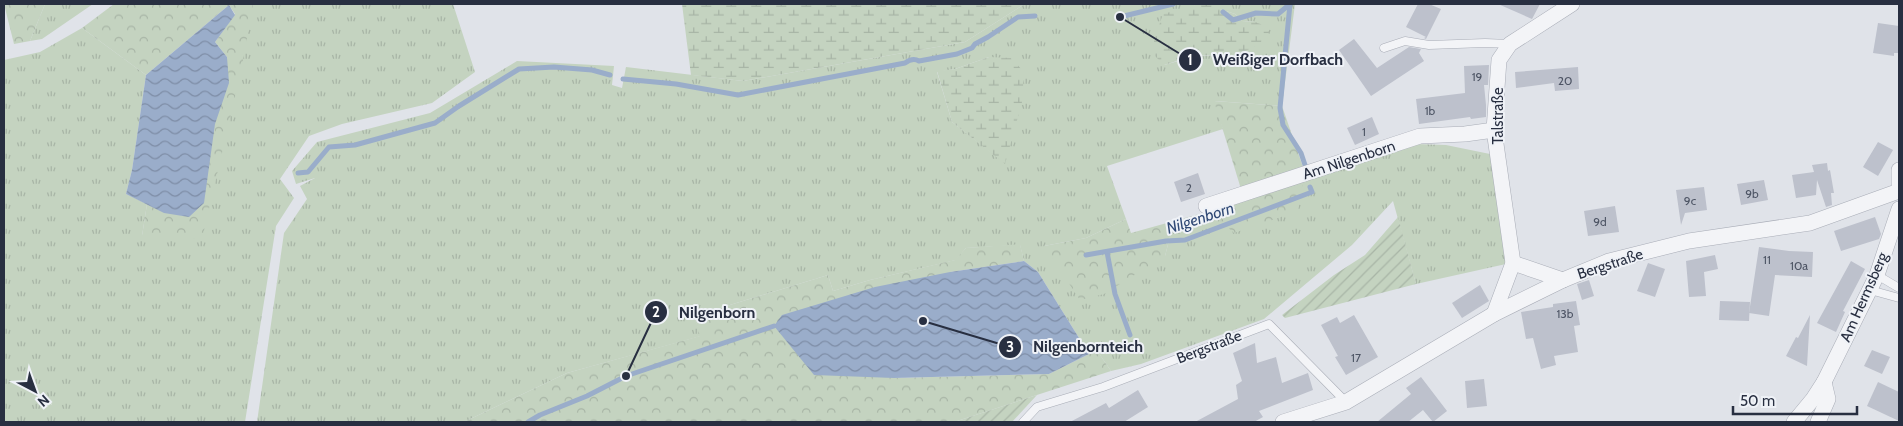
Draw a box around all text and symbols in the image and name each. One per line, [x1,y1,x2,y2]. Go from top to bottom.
callout: Weißiger Dorfbach [1178,44,1353,75]
text: Weißiger Dorfbach [1213,50,1343,69]
text: 1 [1187,51,1193,69]
house number: 19 [1472,69,1483,84]
house number: 20 [1558,73,1572,88]
street label: Talstraße [1489,87,1507,145]
house number: 1b [1425,103,1436,118]
house number: 1 [1362,124,1366,139]
street label: Am Nilgenborn [1300,137,1398,183]
house number: 2 [1186,180,1192,195]
house number: 9b [1745,186,1759,201]
house number: 9c [1684,193,1697,208]
water label: Nilgenborn [1164,198,1236,238]
house number: 9d [1593,214,1607,229]
street label: Bergstraße [1575,245,1645,283]
street label: Am Hermsberg [1836,249,1892,345]
house number: 11 [1763,252,1771,267]
house number: 10a [1790,258,1808,273]
callout: Nilgenborn [643,297,765,328]
text: 2 [652,303,660,321]
text: Nilgenborn [679,303,755,322]
house number: 13b [1556,306,1574,321]
street label: Bergstraße [1174,326,1244,368]
callout: Nilgenbornteich [998,331,1153,362]
text: Nilgenbornteich [1033,337,1143,356]
text: 3 [1006,338,1014,356]
house number: 17 [1351,350,1361,365]
north arrow [10,366,60,416]
scale bar [1733,384,1857,416]
text: N [34,391,53,411]
text: 50 m [1740,392,1775,410]

